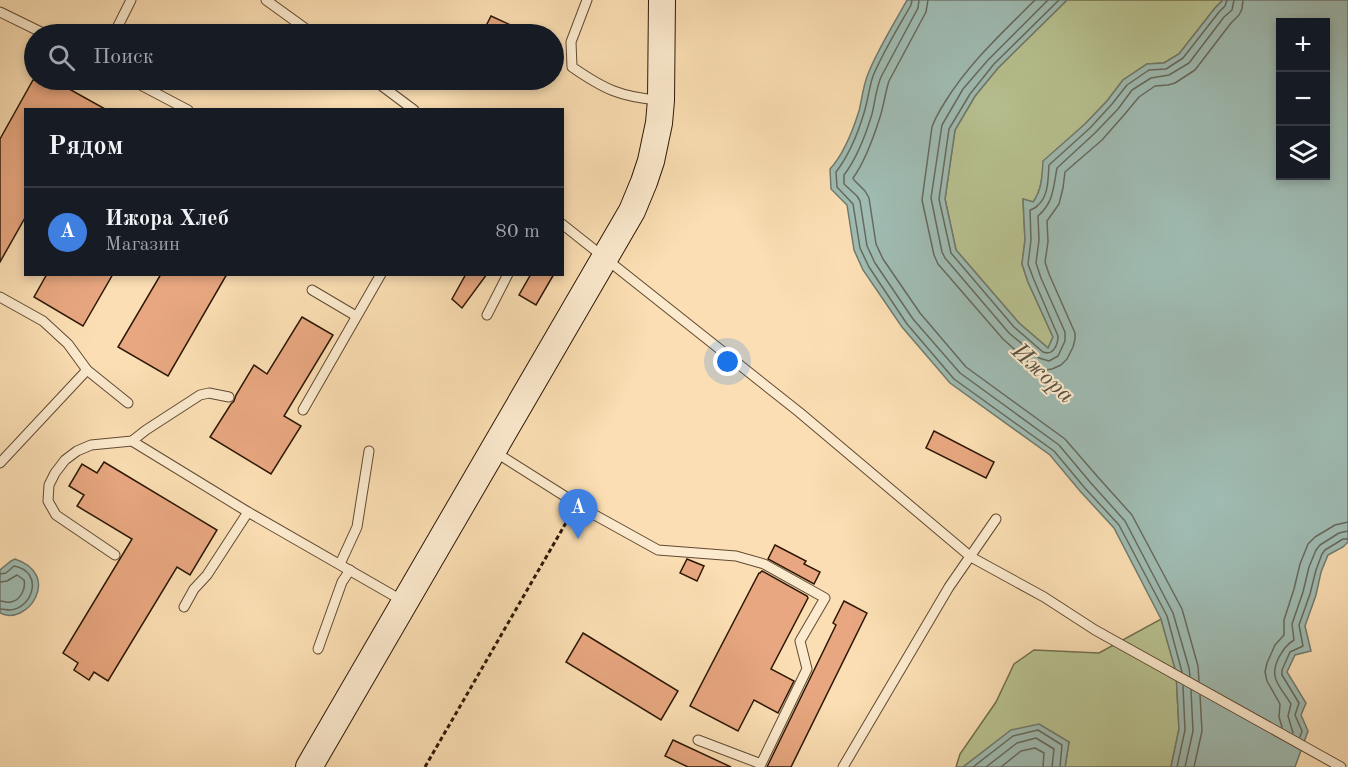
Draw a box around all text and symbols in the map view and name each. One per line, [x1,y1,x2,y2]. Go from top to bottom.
map controls [1276,18,1330,180]
button: + [1276,18,1330,72]
search box [24,24,564,90]
icon: search [45,41,78,74]
text: Поиск [93,46,154,68]
button: − [1276,72,1330,126]
button: layers [1276,126,1330,180]
text: Рядом [48,134,123,160]
text: Ижора Хлеб [105,208,229,230]
text: A [60,222,75,242]
text: 80 m [495,222,540,242]
text: Магазин [105,235,180,255]
water label: Ижора [1005,339,1078,409]
your location [713,347,742,376]
pin: A [558,490,598,539]

